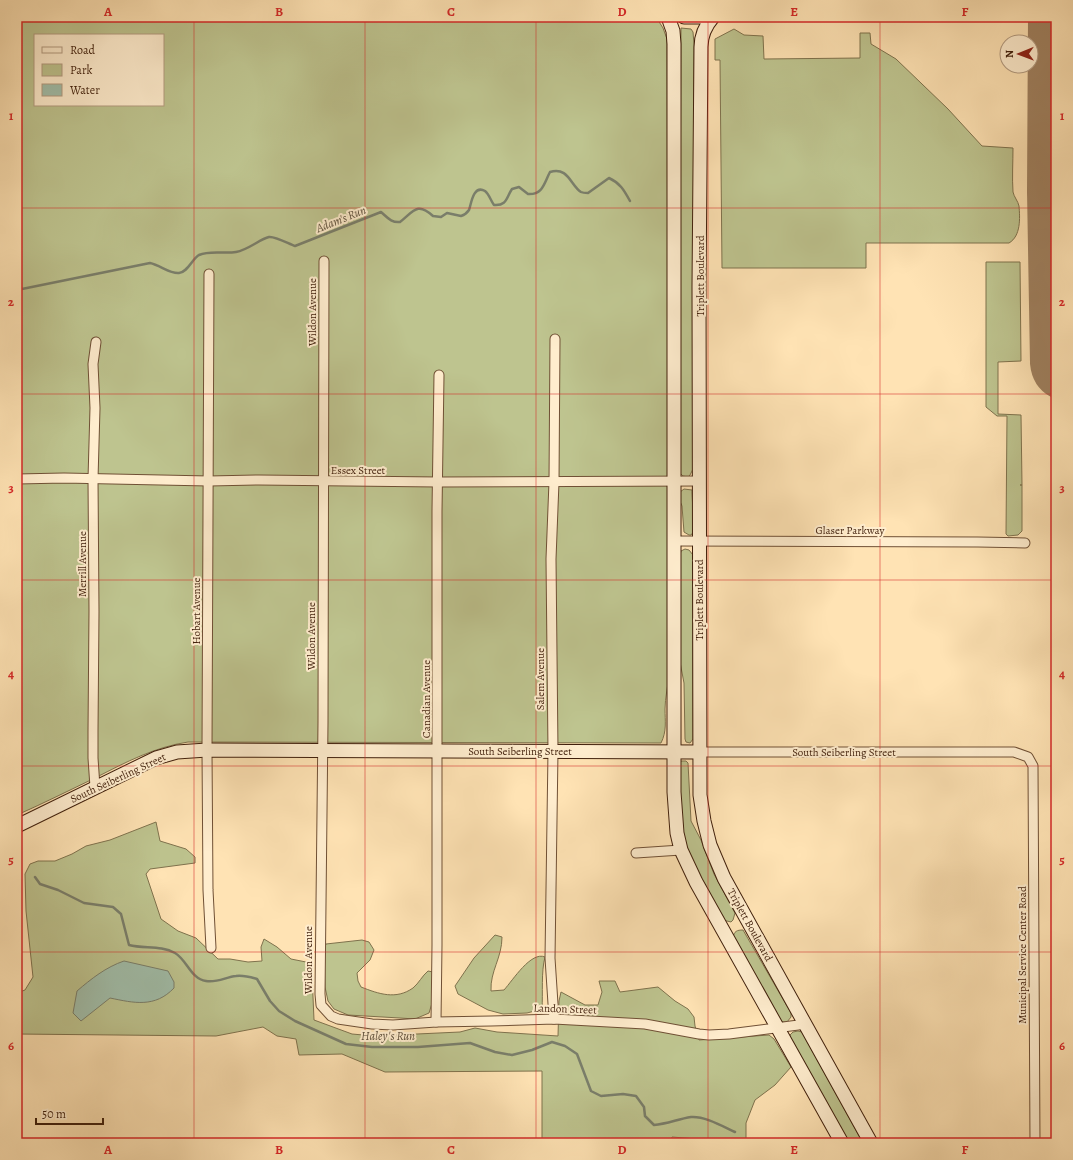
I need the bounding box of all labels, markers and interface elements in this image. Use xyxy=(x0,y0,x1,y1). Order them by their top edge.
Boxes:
text: A xyxy=(103,3,113,20)
text: B xyxy=(275,3,283,20)
text: C xyxy=(447,3,455,20)
text: D xyxy=(617,3,627,20)
text: E xyxy=(790,3,798,20)
text: F xyxy=(962,3,969,20)
legend xyxy=(34,34,164,106)
north arrow xyxy=(999,34,1039,74)
text: Road xyxy=(70,42,96,58)
text: N xyxy=(1002,50,1017,58)
text: Park xyxy=(70,62,93,78)
text: Water xyxy=(69,82,100,98)
text: 1 xyxy=(9,107,14,124)
text: 1 xyxy=(1060,107,1065,124)
water label: Adam's Run xyxy=(313,202,368,237)
street label: Triplett Boulevard xyxy=(693,235,708,317)
street label: Wildon Avenue xyxy=(305,278,320,347)
text: 2 xyxy=(8,293,15,310)
text: 2 xyxy=(1059,293,1066,310)
street label: Essex Street xyxy=(331,463,386,478)
text: 3 xyxy=(8,479,14,496)
text: 3 xyxy=(1059,479,1065,496)
street label: Glaser Parkway xyxy=(816,523,885,538)
street label: Merrill Avenue xyxy=(75,531,90,597)
street label: Triplett Boulevard xyxy=(692,559,707,641)
street label: Hobart Avenue xyxy=(189,577,204,645)
street label: Wildon Avenue xyxy=(304,602,319,671)
street label: Salem Avenue xyxy=(533,648,548,710)
street label: Canadian Avenue xyxy=(419,660,434,738)
text: 4 xyxy=(8,665,14,682)
text: 4 xyxy=(1059,665,1065,682)
street label: South Seiberling Street xyxy=(468,744,572,759)
street label: South Seiberling Street xyxy=(792,745,896,760)
street label: South Seiberling Street xyxy=(68,749,168,807)
text: 5 xyxy=(8,851,14,868)
text: 5 xyxy=(1059,851,1065,868)
street label: Triplett Boulevard xyxy=(724,886,776,964)
street label: Municipal Service Center Road xyxy=(1015,886,1030,1024)
street label: Wildon Avenue xyxy=(301,926,316,995)
street label: Landon Street xyxy=(533,1000,597,1018)
water label: Haley's Run xyxy=(361,1028,415,1044)
text: 6 xyxy=(8,1037,14,1054)
text: 6 xyxy=(1059,1037,1065,1054)
scale bar xyxy=(36,1100,103,1126)
text: 50 m xyxy=(42,1106,66,1122)
text: A xyxy=(103,1141,113,1158)
text: B xyxy=(275,1141,283,1158)
text: C xyxy=(447,1141,455,1158)
text: D xyxy=(617,1141,627,1158)
text: E xyxy=(790,1141,798,1158)
text: F xyxy=(962,1141,969,1158)

